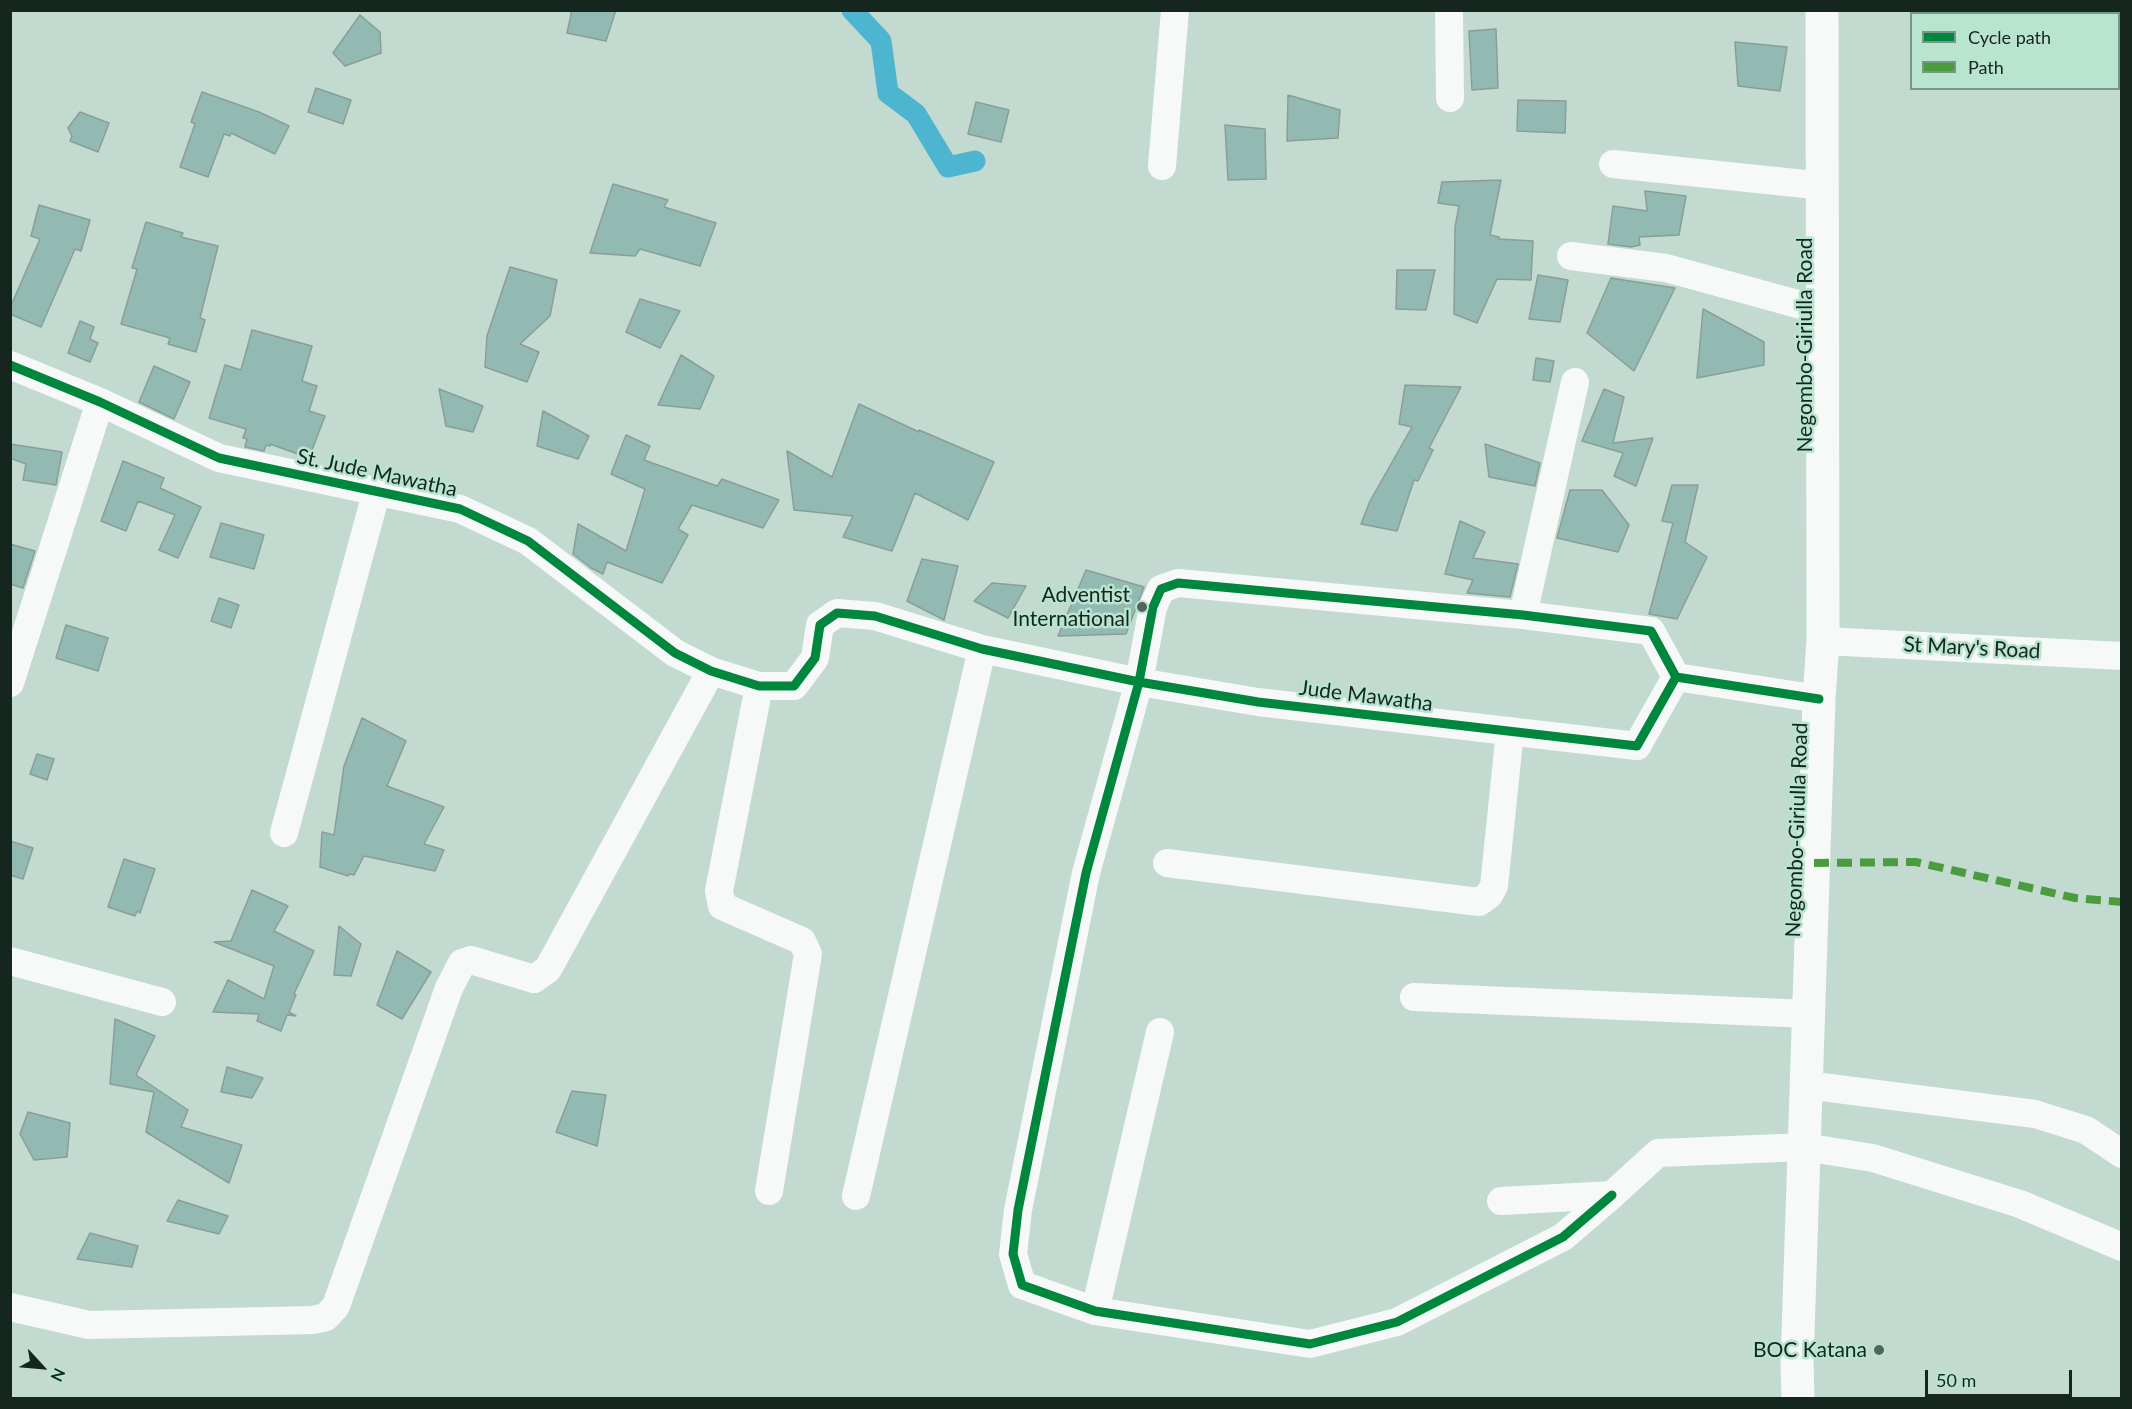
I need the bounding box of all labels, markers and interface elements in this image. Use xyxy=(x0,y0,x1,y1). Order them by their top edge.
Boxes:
legend xyxy=(1910,12,2120,90)
text: Cycle path xyxy=(1968,26,2051,48)
text: Path xyxy=(1968,56,2004,78)
street label: Negombo-Giriulla Road xyxy=(1792,237,1818,453)
street label: St. Jude Mawatha xyxy=(295,444,459,502)
place label: Adventist International xyxy=(1013,582,1130,632)
marker: Adventist International xyxy=(1135,600,1149,614)
street label: St Mary's Road xyxy=(1903,632,2041,664)
street label: Jude Mawatha xyxy=(1298,675,1434,717)
street label: Negombo-Giriulla Road xyxy=(1781,722,1813,938)
north arrow xyxy=(12,1337,72,1397)
place label: BOC Katana xyxy=(1753,1337,1867,1363)
marker: BOC Katana xyxy=(1872,1343,1886,1357)
scale bar xyxy=(1928,1358,2075,1396)
text: N xyxy=(47,1365,70,1385)
text: 50 m xyxy=(1936,1369,1976,1391)

